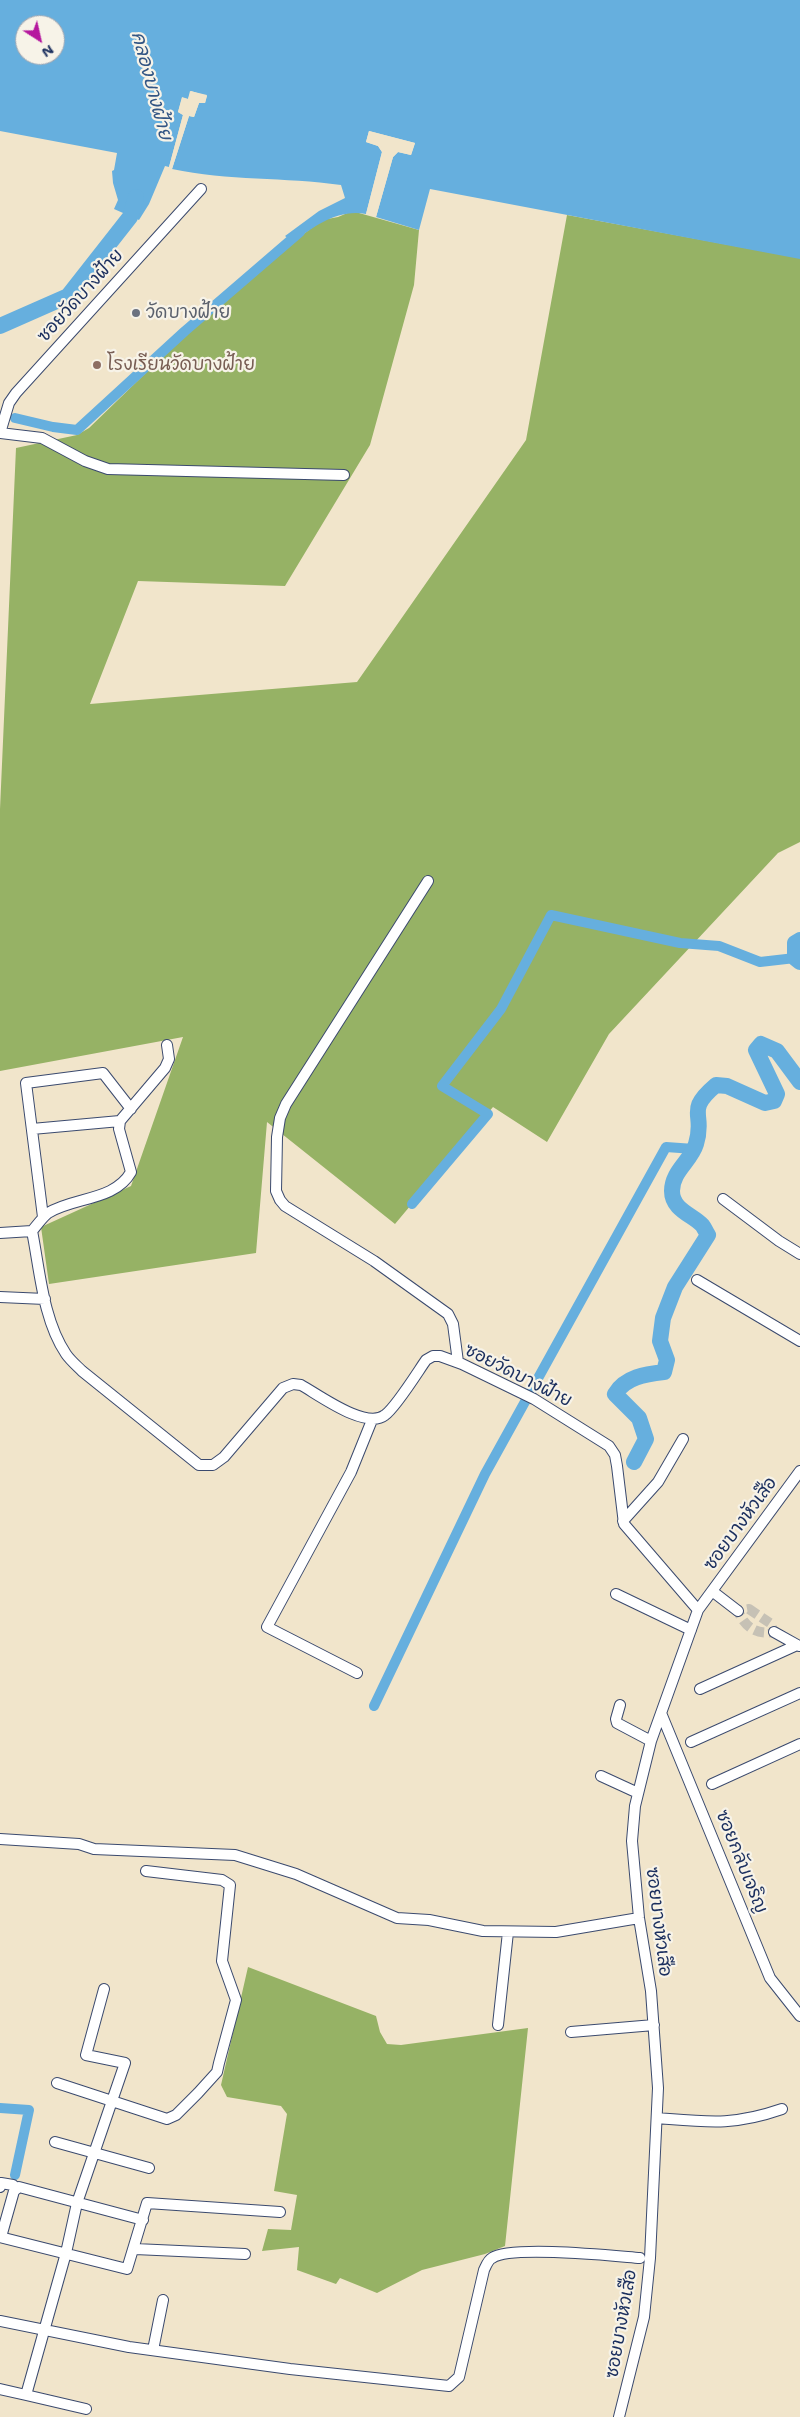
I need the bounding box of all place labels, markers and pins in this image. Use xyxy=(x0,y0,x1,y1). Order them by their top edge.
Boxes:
place label: วัดบางฝ้าย xyxy=(146,302,230,324)
marker: วัดบางฝ้าย xyxy=(130,307,142,319)
place label: โรงเรียนวัดบางฝ้าย xyxy=(107,354,255,376)
marker: โรงเรียนวัดบางฝ้าย xyxy=(91,359,103,371)

